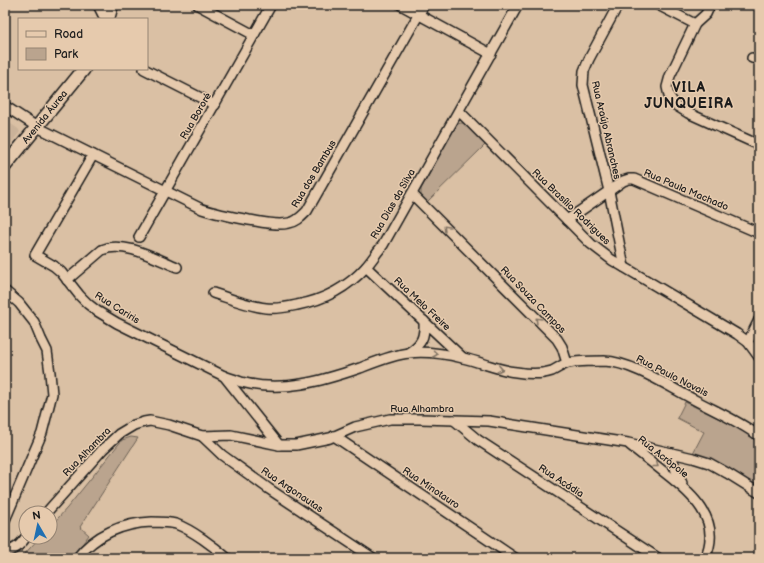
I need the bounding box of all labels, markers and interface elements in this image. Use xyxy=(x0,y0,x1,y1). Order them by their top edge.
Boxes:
legend xyxy=(18,18,148,70)
text: Road xyxy=(54,27,83,42)
text: Park xyxy=(54,47,78,62)
district label: VILA JUNQUEIRA xyxy=(644,79,734,112)
street label: Rua Araújo Abranches xyxy=(589,80,623,180)
street label: Avenida Áurea xyxy=(20,88,70,146)
street label: Rua Bororé xyxy=(178,90,214,142)
street label: Rua dos Bambus xyxy=(289,138,339,210)
street label: Rua Dias da Silva xyxy=(368,167,418,241)
street label: Rua Brasílio Rodrigues xyxy=(529,167,613,247)
street label: Rua Paula Machado xyxy=(642,167,730,213)
one-way arrow xyxy=(443,225,451,233)
street label: Rua Souza Campos xyxy=(498,264,568,336)
street label: Rua Melo Freire xyxy=(391,275,453,333)
street label: Rua Cariris xyxy=(92,289,142,327)
one-way arrow xyxy=(535,317,543,325)
one-way arrow xyxy=(432,349,439,358)
street label: Rua Paulo Novais xyxy=(634,353,710,399)
one-way arrow xyxy=(496,364,503,373)
street label: Rua Alhambra xyxy=(390,403,454,415)
street label: Rua Alhambra xyxy=(61,425,114,479)
street label: Rua Acrópole xyxy=(635,434,691,481)
one-way arrow xyxy=(652,461,659,468)
street label: Rua Acádia xyxy=(536,462,586,500)
street label: Rua Minotauro xyxy=(400,464,462,512)
street label: Rua Argonautas xyxy=(259,465,325,515)
north arrow xyxy=(18,505,58,545)
text: N xyxy=(31,509,42,523)

